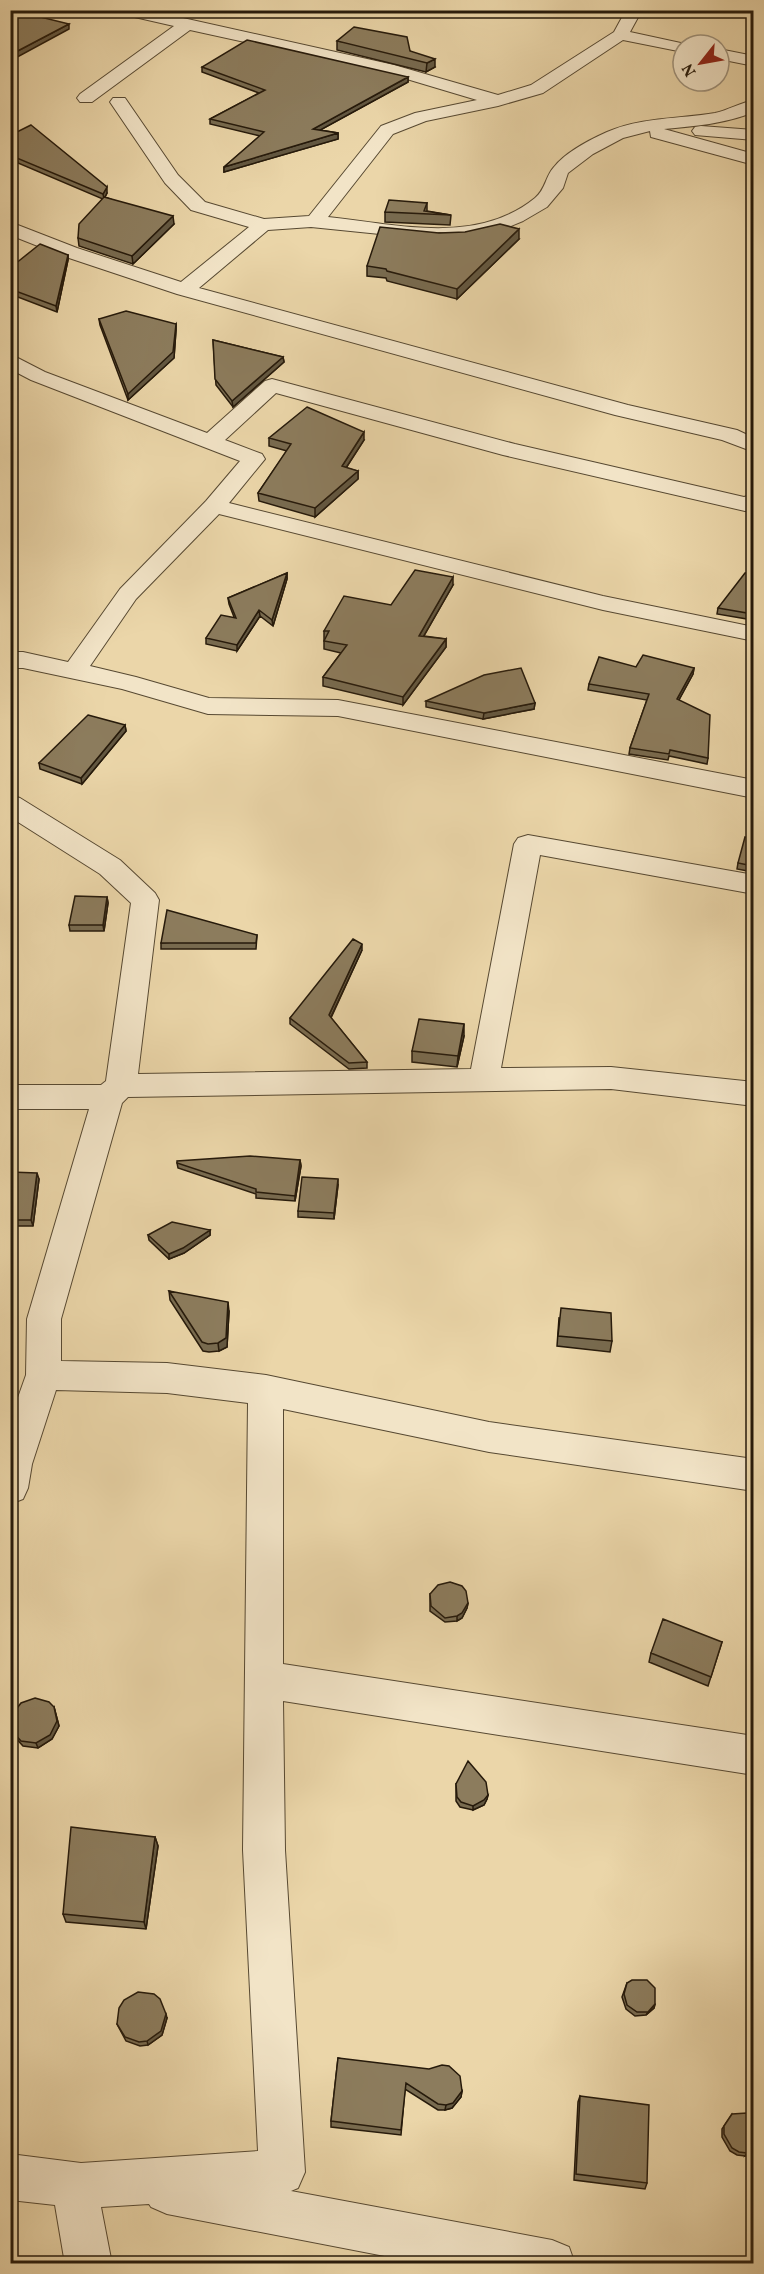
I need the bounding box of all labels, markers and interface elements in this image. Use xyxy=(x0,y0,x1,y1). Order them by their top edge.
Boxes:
north arrow xyxy=(671,33,731,93)
text: N xyxy=(677,59,702,80)

